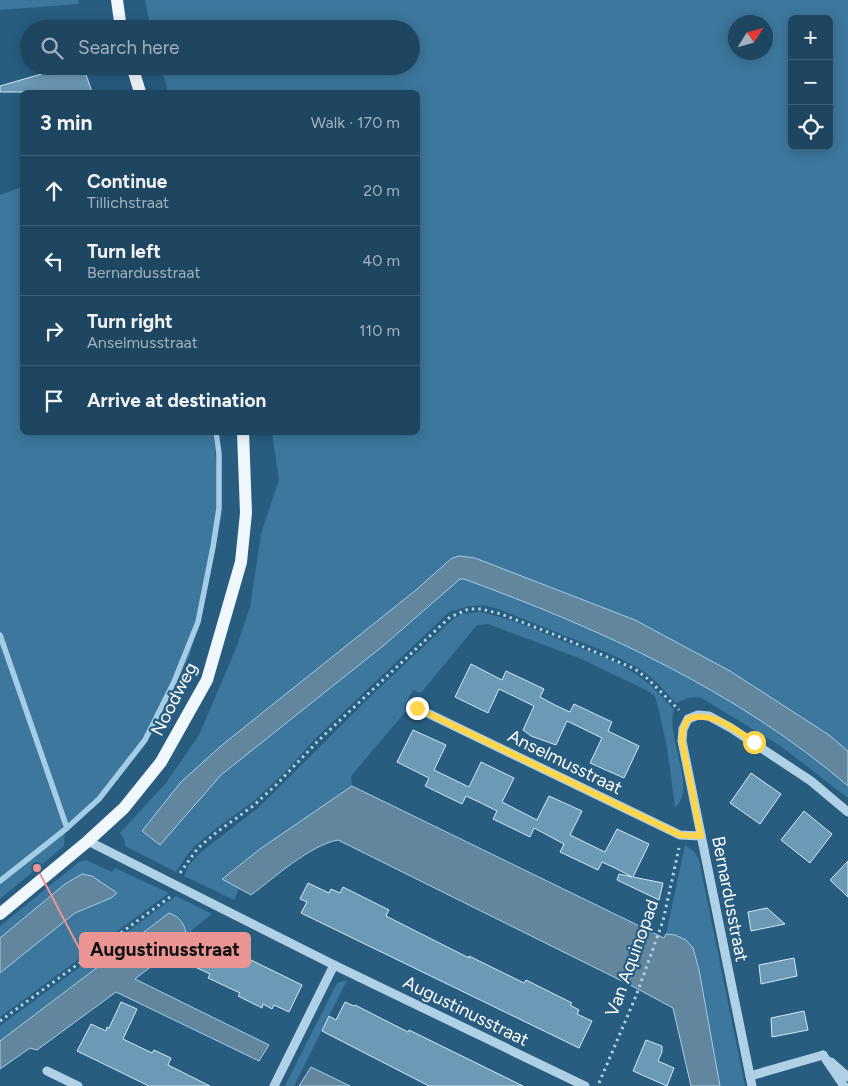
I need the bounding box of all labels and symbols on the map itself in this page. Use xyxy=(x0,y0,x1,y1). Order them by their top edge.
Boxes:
north arrow xyxy=(728,15,773,60)
street label: Noodweg xyxy=(146,659,202,739)
route end xyxy=(406,697,429,720)
street label: Anselmusstraat xyxy=(504,725,626,799)
route start xyxy=(743,731,766,754)
street label: Bernardusstraat xyxy=(707,834,753,964)
street label: Van Aquinopad xyxy=(601,896,663,1020)
callout: Augustinusstraat xyxy=(80,933,250,967)
text: Augustinusstraat xyxy=(90,938,240,961)
street label: Augustinusstraat xyxy=(400,971,533,1051)

